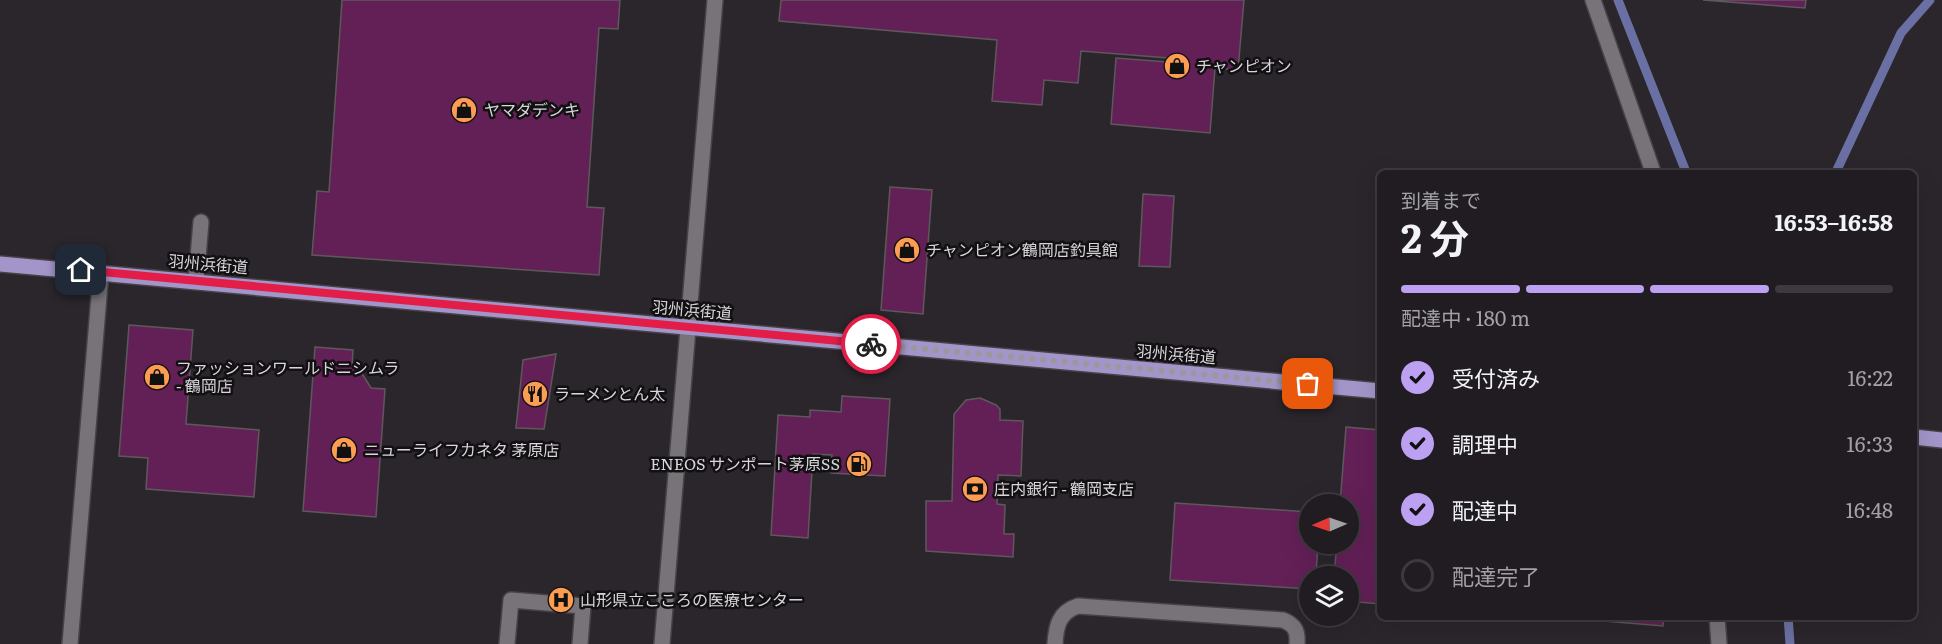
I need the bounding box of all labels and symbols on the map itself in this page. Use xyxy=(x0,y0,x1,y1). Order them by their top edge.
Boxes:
shop icon: チャンピオン xyxy=(1162,51,1192,81)
place label: チャンピオン xyxy=(1196,53,1292,77)
shop icon: ヤマダデンキ xyxy=(449,95,479,125)
place label: ヤマダデンキ xyxy=(484,97,580,121)
shop icon: チャンピオン鶴岡店釣具館 xyxy=(892,235,922,265)
place label: チャンピオン鶴岡店釣具館 xyxy=(926,237,1118,261)
pin xyxy=(55,244,106,295)
street label: 羽州浜街道 xyxy=(167,248,249,278)
street label: 羽州浜街道 xyxy=(651,294,733,324)
courier xyxy=(841,314,901,374)
street label: 羽州浜街道 xyxy=(1135,338,1217,368)
place label: ファッションワールドニシムラ - 鶴岡店 xyxy=(176,355,399,397)
pin xyxy=(1282,358,1333,409)
shop icon: ファッションワールドニシムラ - 鶴岡店 xyxy=(142,362,172,392)
restaurant icon: ラーメンとん太 xyxy=(520,379,550,409)
place label: ラーメンとん太 xyxy=(554,381,665,405)
shop icon: ニューライフカネタ 茅原店 xyxy=(329,435,359,465)
place label: ニューライフカネタ 茅原店 xyxy=(364,437,559,461)
fuel station icon: ENEOS サンポート茅原SS xyxy=(844,449,874,479)
place label: ENEOS サンポート茅原SS xyxy=(650,451,840,475)
bank icon: 庄内銀行 - 鶴岡支店 xyxy=(960,474,990,504)
place label: 庄内銀行 - 鶴岡支店 xyxy=(994,476,1134,500)
north arrow xyxy=(1299,494,1359,554)
hospital icon: 山形県立こころの医療センター xyxy=(546,585,576,615)
place label: 山形県立こころの医療センター xyxy=(580,587,804,611)

